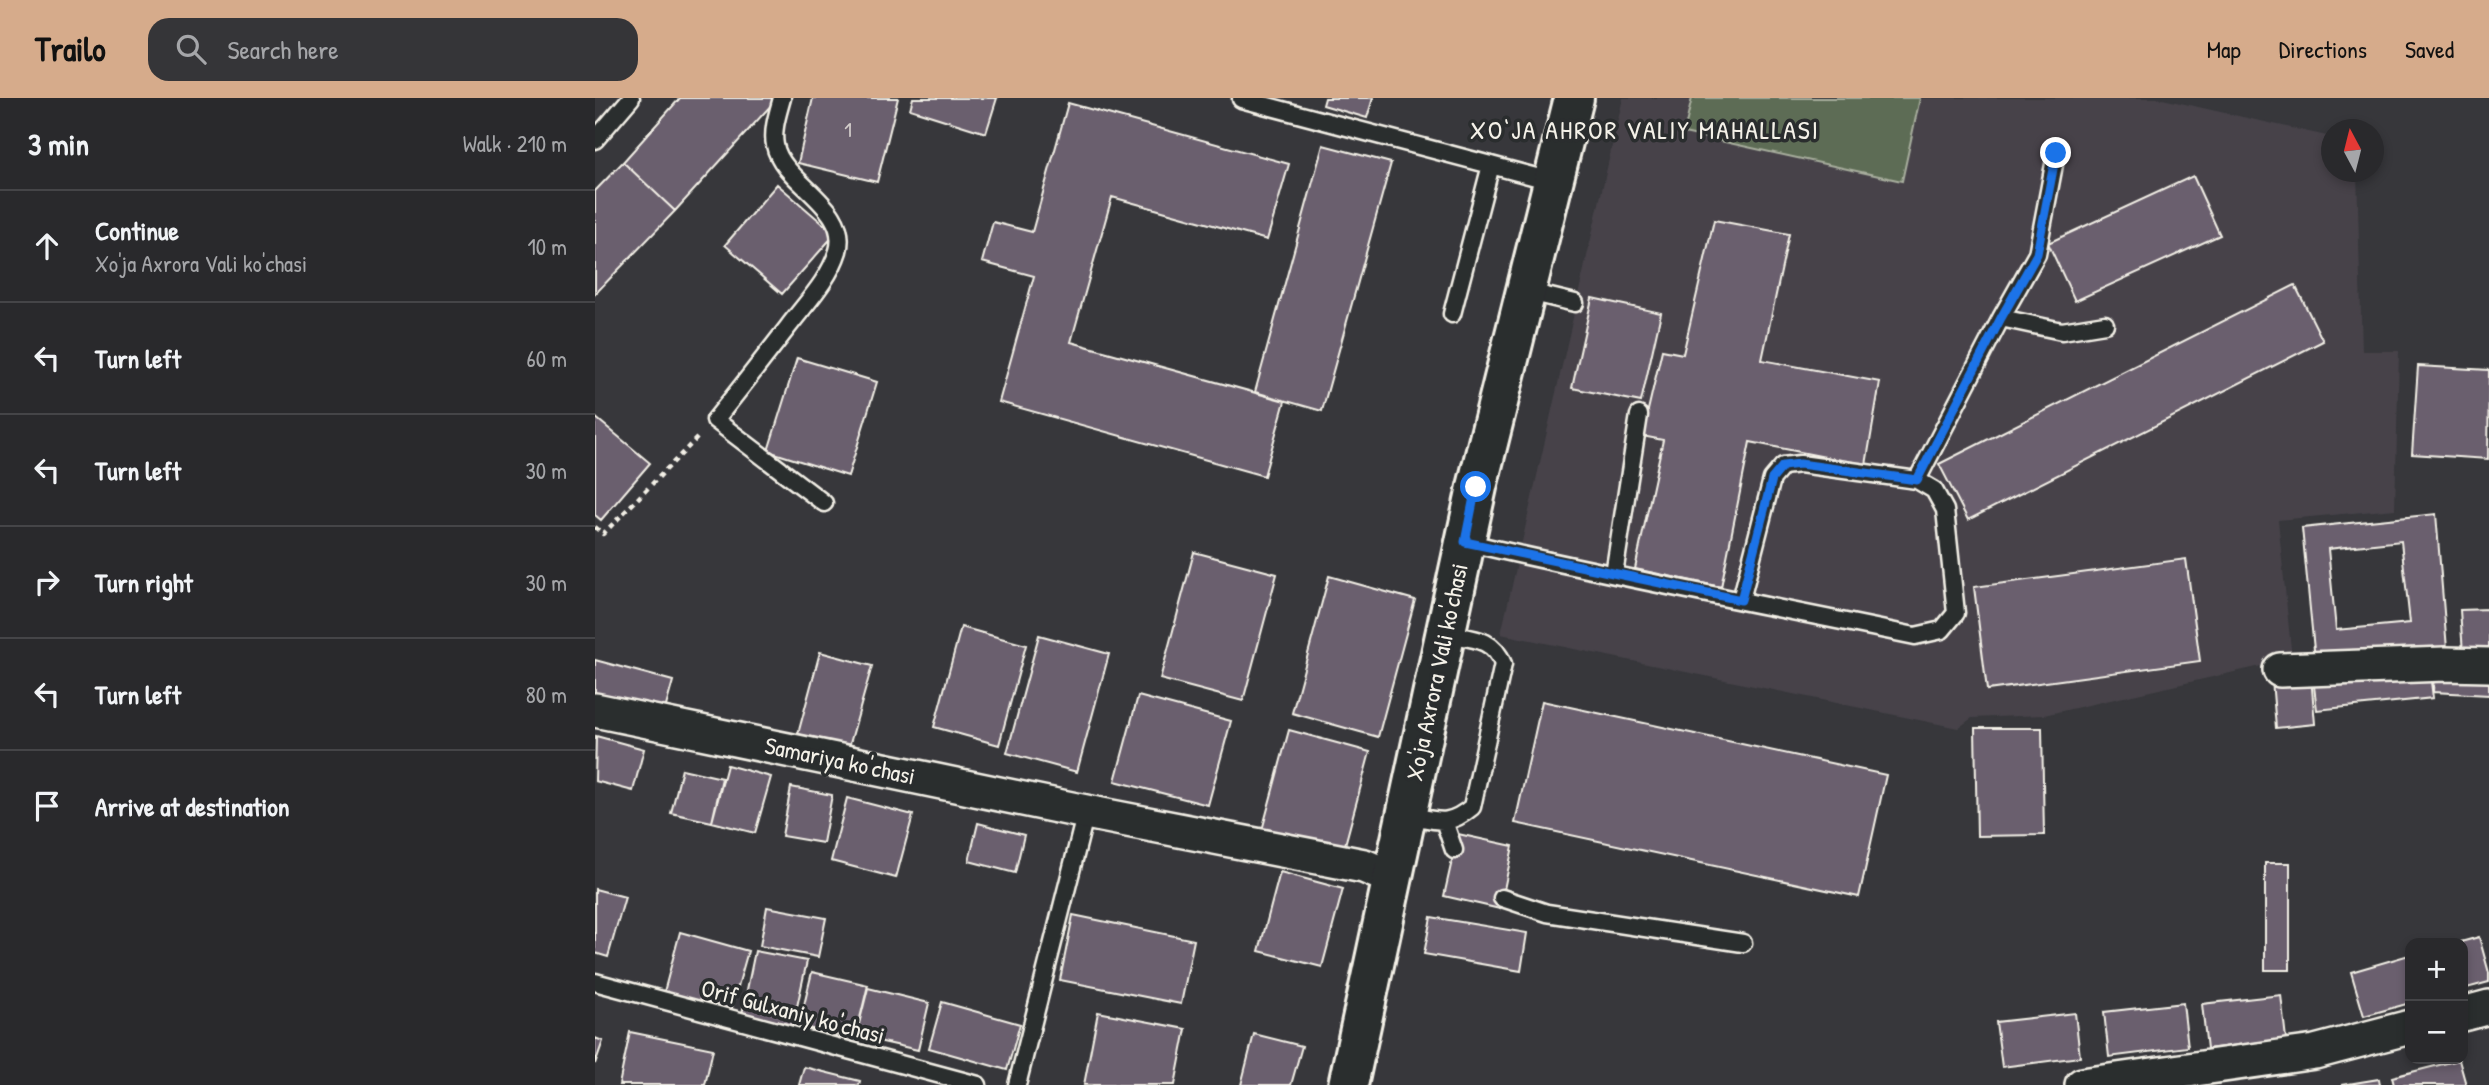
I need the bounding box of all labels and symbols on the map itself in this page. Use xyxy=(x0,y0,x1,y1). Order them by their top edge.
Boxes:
district label: XO‘JA AHROR VALIY MAHALLASI xyxy=(1470,112,1820,147)
house number: 1 xyxy=(844,115,852,144)
north arrow xyxy=(2321,119,2384,182)
route end xyxy=(2040,137,2071,168)
route start xyxy=(1460,471,1491,502)
street label: Xo'ja Axrora Vali ko'chasi xyxy=(1397,560,1475,783)
street label: Samariya ko'chasi xyxy=(762,728,918,792)
street label: Orif Gulxaniy ko'chasi xyxy=(698,971,889,1051)

